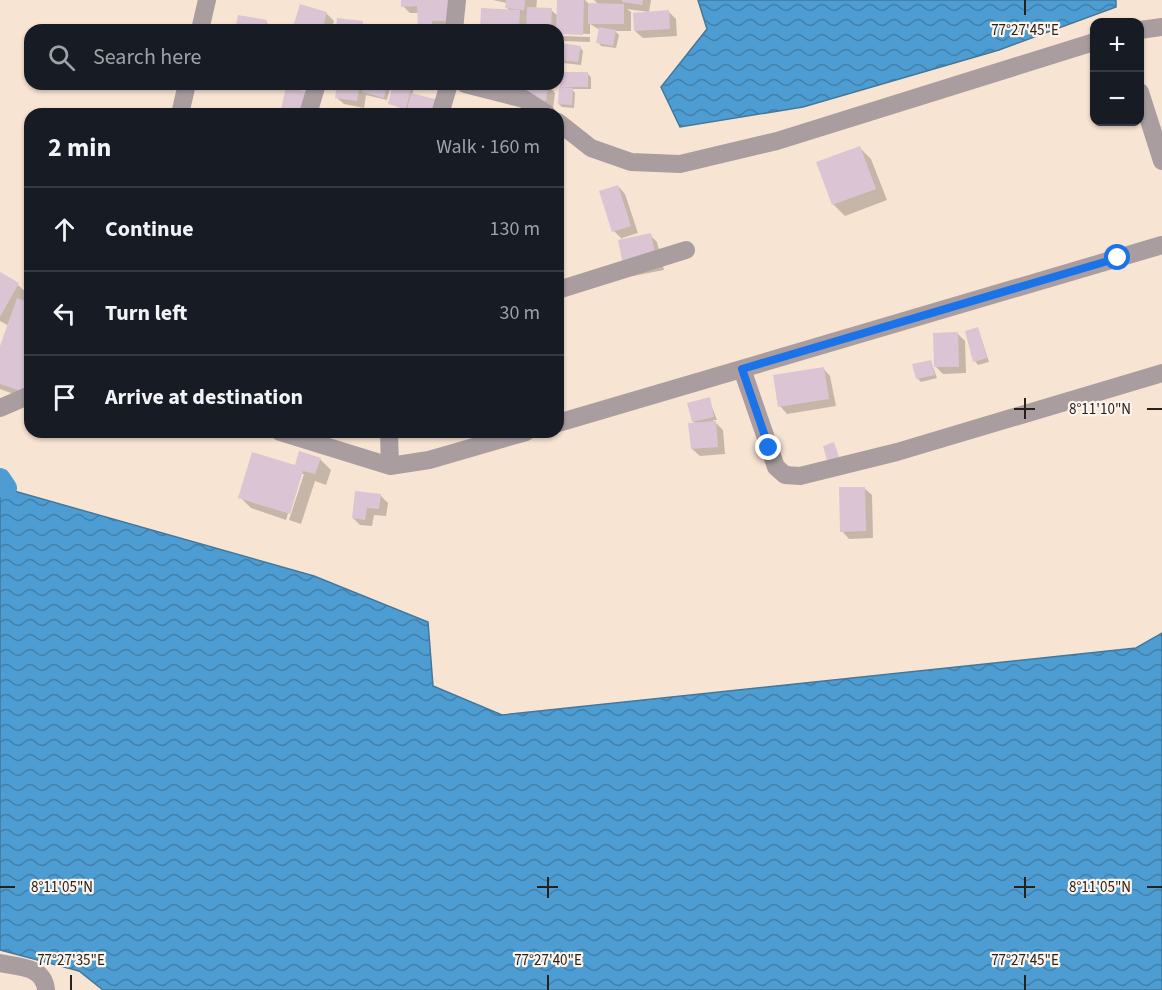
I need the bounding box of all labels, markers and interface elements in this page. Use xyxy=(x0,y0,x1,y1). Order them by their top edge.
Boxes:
map controls xyxy=(1090,18,1144,126)
button: + xyxy=(1090,18,1144,72)
text: 77°27'45"E xyxy=(991,20,1059,41)
search box xyxy=(24,24,564,90)
icon: search xyxy=(45,41,78,74)
text: Search here xyxy=(93,41,201,73)
button: − xyxy=(1090,72,1144,126)
text: 2 min xyxy=(48,129,111,166)
text: Walk · 160 m xyxy=(436,133,540,161)
icon: ahead xyxy=(48,213,81,246)
text: Continue xyxy=(105,213,194,245)
text: 130 m xyxy=(490,215,540,243)
route start xyxy=(1104,244,1130,270)
icon: left xyxy=(48,297,81,330)
text: Turn left xyxy=(105,297,187,329)
text: 30 m xyxy=(500,299,540,327)
icon: arrive xyxy=(48,381,81,414)
text: Arrive at destination xyxy=(105,381,303,413)
text: 8°11'10"N xyxy=(1069,399,1131,420)
route end xyxy=(755,434,781,460)
text: 8°11'05"N xyxy=(31,877,93,898)
text: 8°11'05"N xyxy=(1069,877,1131,898)
text: 77°27'35"E xyxy=(37,950,105,971)
text: 77°27'40"E xyxy=(514,950,582,971)
text: 77°27'45"E xyxy=(991,950,1059,971)

